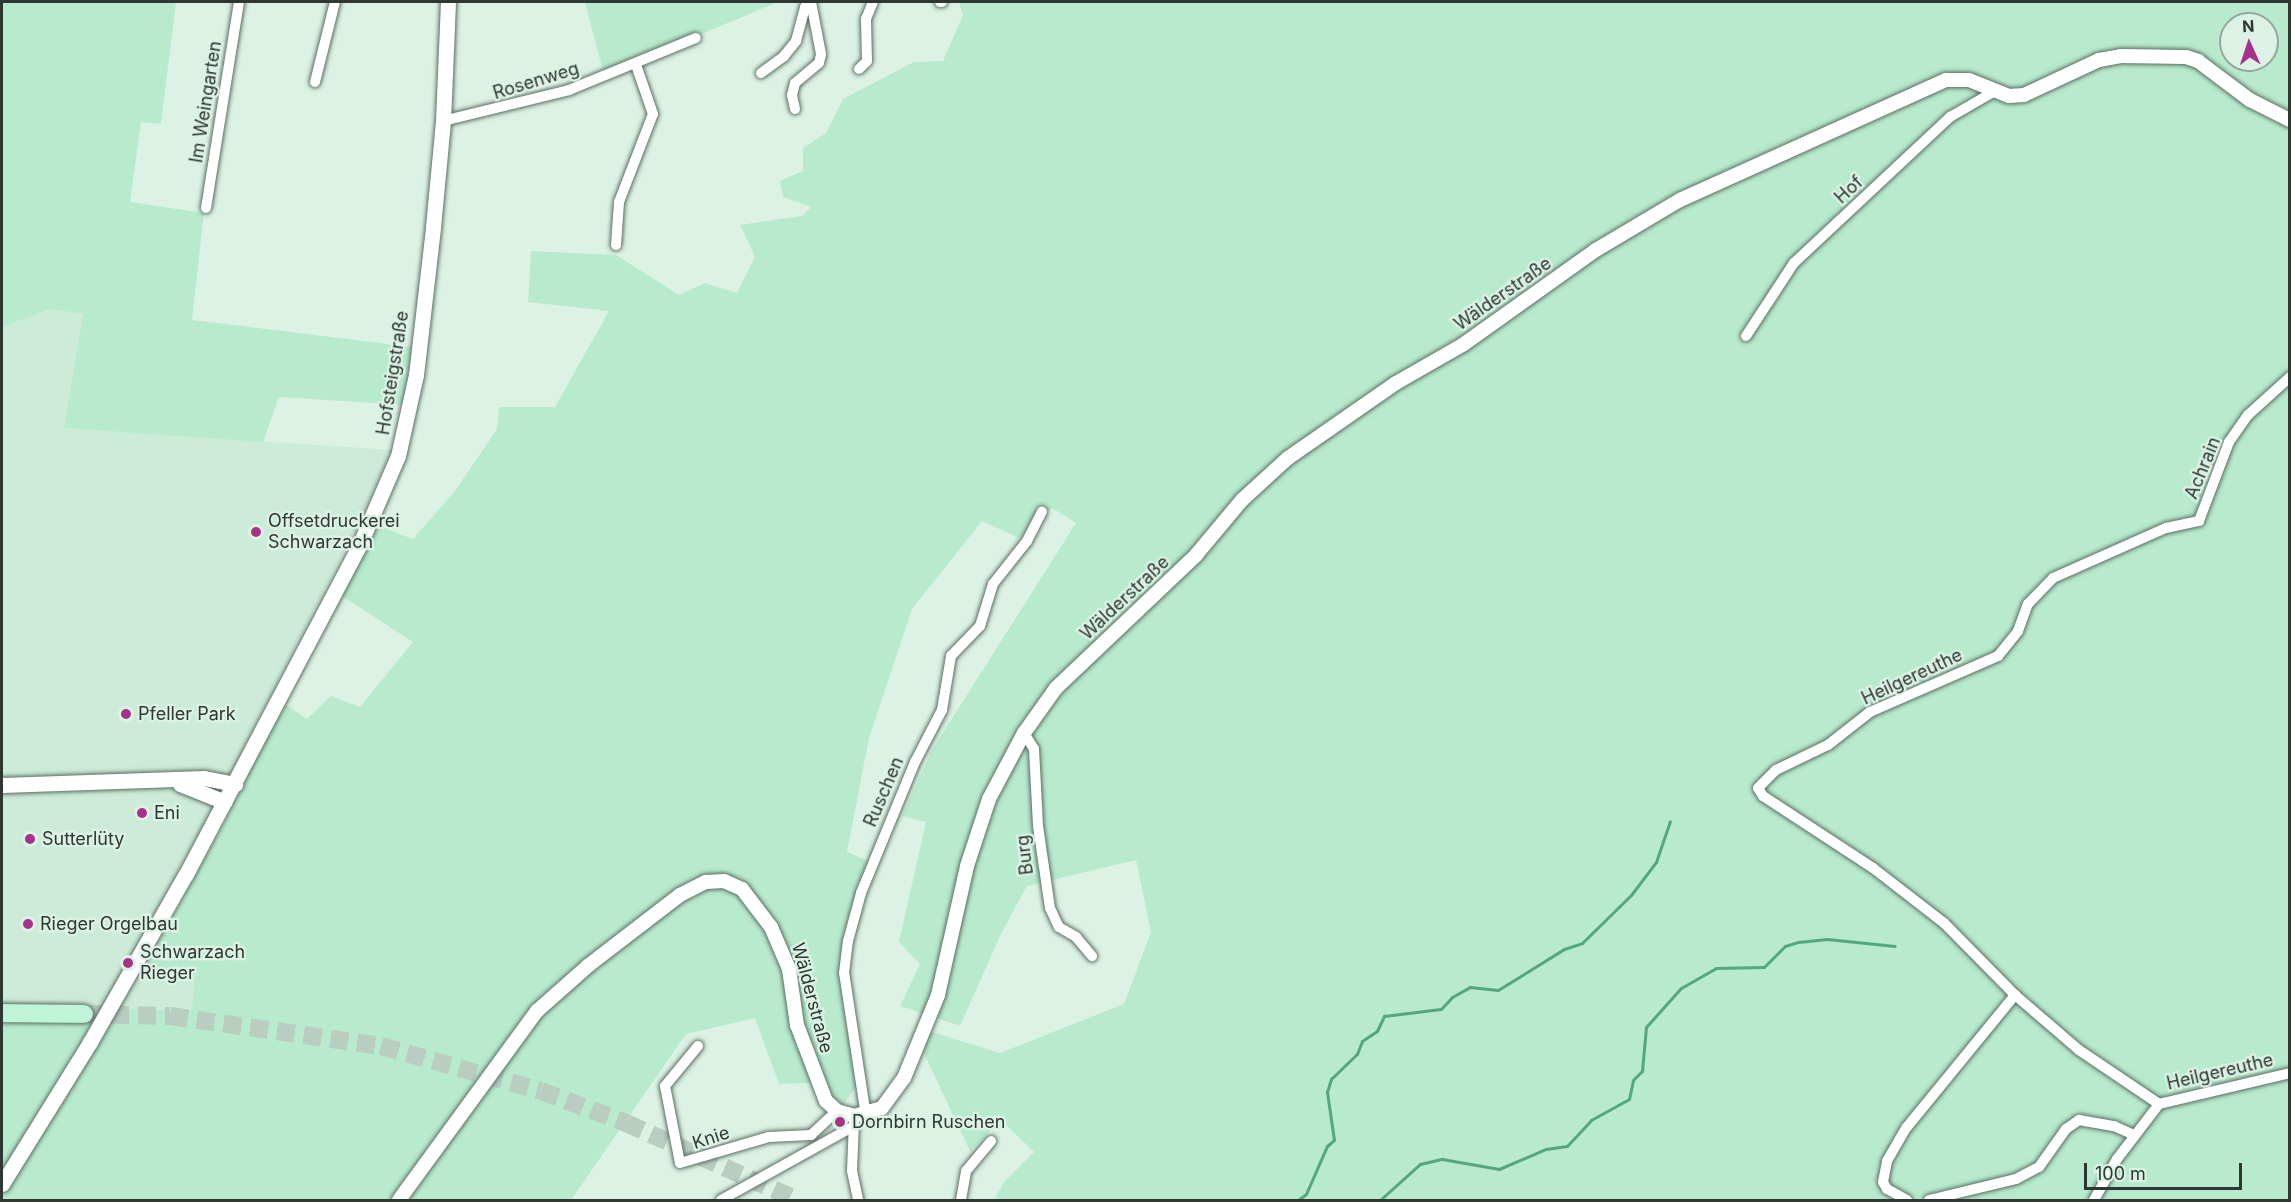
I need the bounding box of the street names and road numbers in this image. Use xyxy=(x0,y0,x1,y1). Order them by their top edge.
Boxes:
street label: Im Weingarten xyxy=(186,40,226,164)
street label: Rosenweg xyxy=(490,58,582,104)
street label: Hof xyxy=(1830,172,1868,208)
street label: Wälderstraße xyxy=(1450,253,1556,335)
street label: Hofsteigstraße xyxy=(373,309,413,437)
street label: Achrain xyxy=(2181,434,2225,502)
street label: Wälderstraße xyxy=(1076,551,1174,645)
street label: Heilgereuthe xyxy=(1858,644,1966,710)
street label: Ruschen xyxy=(860,754,908,830)
street label: Burg xyxy=(1012,834,1038,876)
street label: Wälderstraße xyxy=(787,940,837,1056)
street label: Heilgereuthe xyxy=(2165,1049,2275,1095)
street label: Knie xyxy=(690,1122,732,1154)

